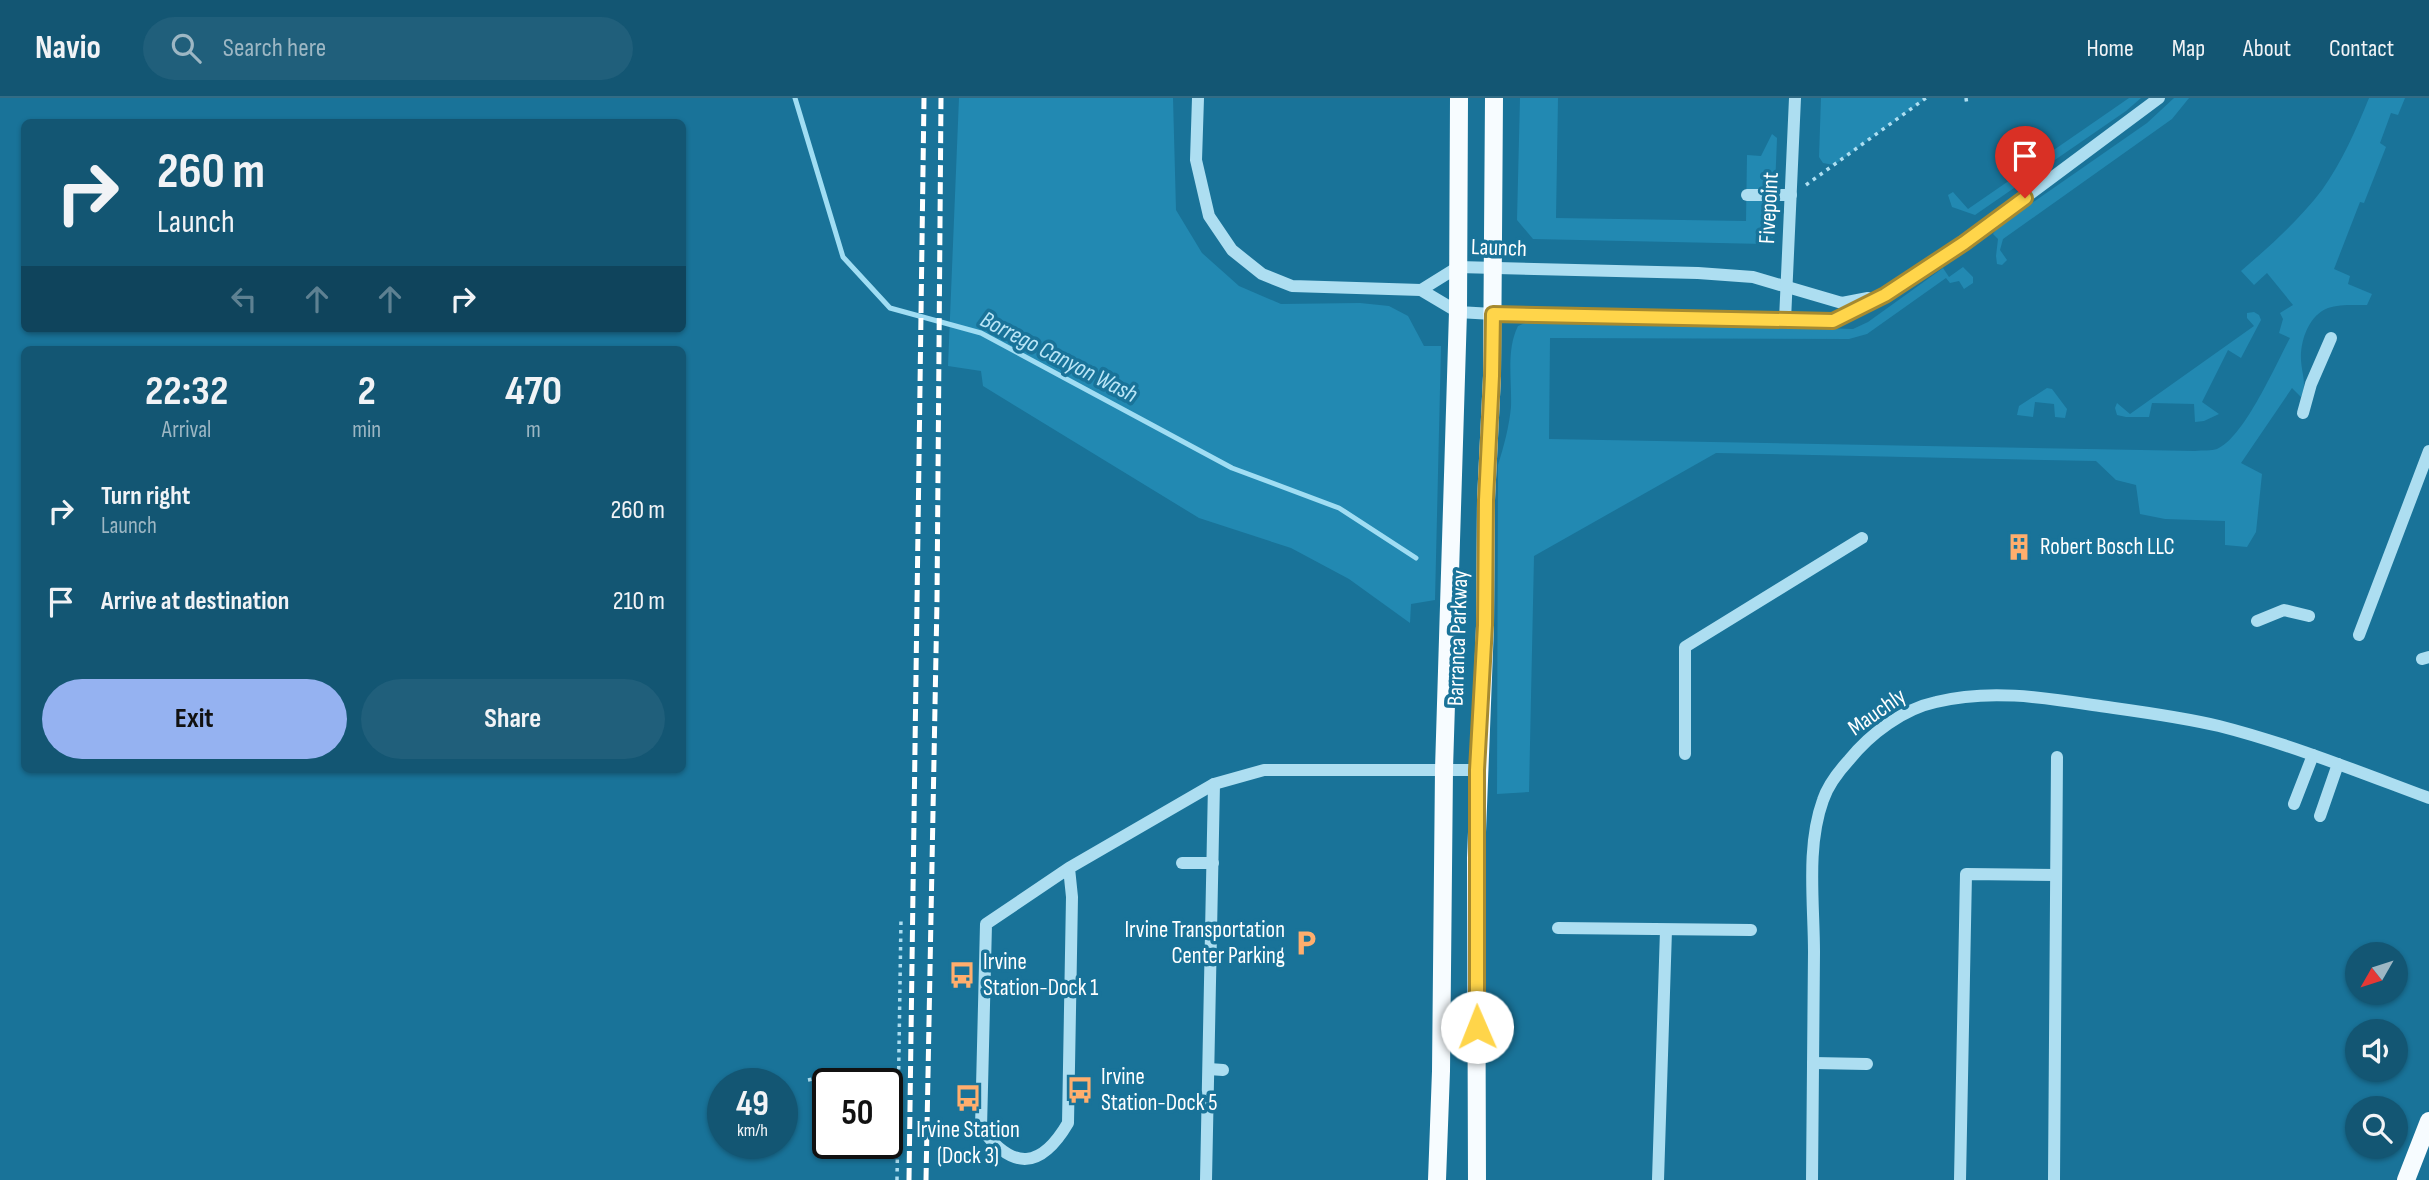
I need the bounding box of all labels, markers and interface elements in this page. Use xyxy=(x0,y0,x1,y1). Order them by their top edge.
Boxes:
search box xyxy=(143,17,633,80)
text: Navio xyxy=(35,28,101,68)
icon: search xyxy=(167,29,205,67)
text: Search here xyxy=(223,33,326,64)
text: Home xyxy=(2086,34,2134,63)
text: Map xyxy=(2172,34,2205,63)
text: About xyxy=(2243,34,2291,63)
text: Contact xyxy=(2329,34,2394,63)
pin xyxy=(1995,126,2055,198)
icon: arrive xyxy=(2006,137,2044,175)
text: 260 m xyxy=(157,143,265,202)
icon: right xyxy=(42,147,133,238)
street label: Fivepoint xyxy=(1753,171,1785,245)
text: Launch xyxy=(157,203,235,242)
street label: Launch xyxy=(1471,233,1527,263)
icon: left xyxy=(225,280,263,318)
icon: ahead xyxy=(298,280,336,318)
icon: ahead xyxy=(371,280,409,318)
icon: right xyxy=(444,280,482,318)
water label: Borrego Canyon Wash xyxy=(976,305,1142,409)
text: 22:32 xyxy=(145,366,228,417)
text: 2 xyxy=(357,366,376,417)
text: 470 xyxy=(505,366,562,417)
text: Arrival xyxy=(162,416,211,444)
text: min xyxy=(352,416,381,444)
text: m xyxy=(526,416,541,444)
text: Turn right xyxy=(101,481,190,512)
icon: right xyxy=(42,492,80,530)
text: 260 m xyxy=(610,495,665,526)
text: Launch xyxy=(101,512,157,540)
building icon: Robert Bosch LLC xyxy=(2004,532,2034,562)
place label: Robert Bosch LLC xyxy=(2040,533,2175,561)
street label: Barranca Parkway xyxy=(1442,569,1474,706)
icon: arrive xyxy=(42,583,80,621)
text: Arrive at destination xyxy=(101,586,289,617)
text: 210 m xyxy=(613,586,665,617)
button: Exit xyxy=(42,679,347,759)
button: Share xyxy=(361,679,665,759)
street label: Mauchly xyxy=(1843,682,1911,742)
place label: Irvine Transportation Center Parking xyxy=(1124,916,1285,970)
parking icon: Irvine Transportation Center Parking xyxy=(1291,928,1321,958)
north arrow xyxy=(2345,942,2408,1004)
map controls xyxy=(2345,942,2408,1159)
place label: Irvine Station-Dock 1 xyxy=(983,948,1098,1002)
bus stop icon: Irvine Station-Dock 1 xyxy=(947,960,977,990)
position arrow xyxy=(1440,990,1514,1064)
button: sound xyxy=(2345,1019,2408,1082)
place label: Irvine Station-Dock 5 xyxy=(1101,1063,1217,1117)
speed limit sign: 50 xyxy=(812,1068,903,1159)
bus stop icon: Irvine Station-Dock 5 xyxy=(1065,1075,1095,1105)
text: 49 xyxy=(736,1083,769,1126)
bus stop icon: Irvine Station (Dock 3) xyxy=(953,1083,983,1113)
button: search xyxy=(2345,1096,2408,1159)
place label: Irvine Station (Dock 3) xyxy=(916,1116,1020,1170)
text: km/h xyxy=(737,1120,768,1141)

